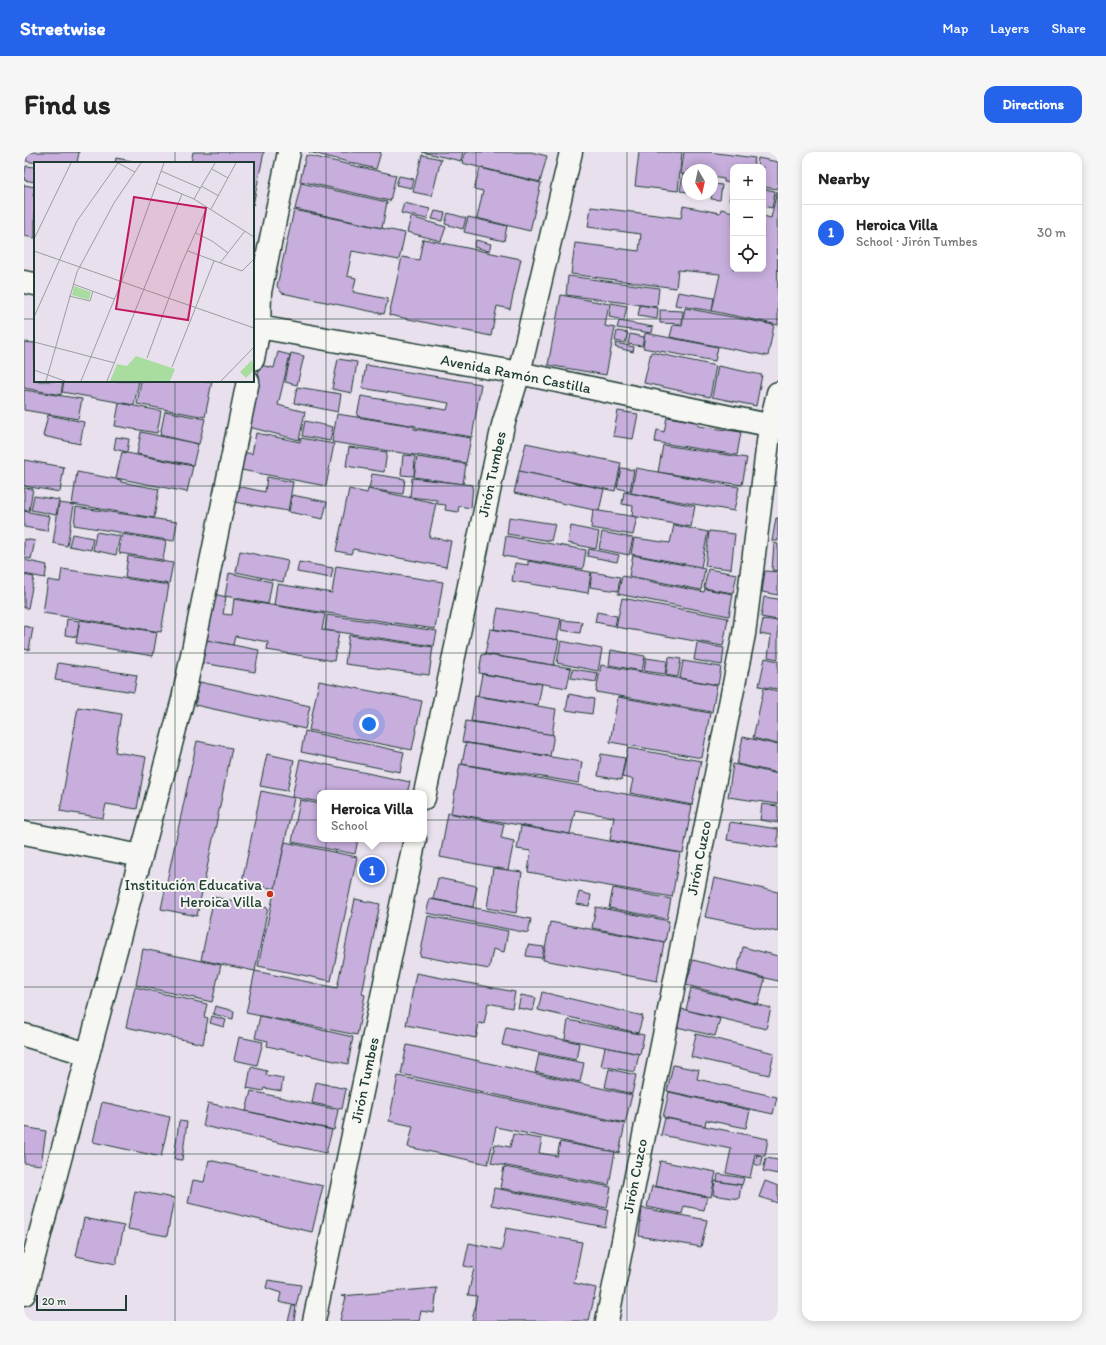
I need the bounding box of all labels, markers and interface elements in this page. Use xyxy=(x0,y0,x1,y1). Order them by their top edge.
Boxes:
text: Streetwise xyxy=(20,17,106,40)
text: Map xyxy=(943,20,968,37)
text: Layers xyxy=(990,20,1029,37)
text: Share xyxy=(1051,20,1086,37)
button: Directions xyxy=(984,86,1082,123)
text: Find us xyxy=(24,87,111,121)
inset map xyxy=(34,162,254,382)
north arrow xyxy=(682,164,718,200)
map controls xyxy=(730,164,766,272)
button: + xyxy=(730,164,766,200)
text: Nearby xyxy=(818,168,870,188)
button: − xyxy=(730,200,766,236)
text: Heroica Villa xyxy=(856,216,938,234)
text: 1 xyxy=(828,225,834,240)
text: 30 m xyxy=(1037,225,1066,240)
text: School · Jirón Tumbes xyxy=(856,234,977,249)
button: locate xyxy=(730,236,766,272)
street label: Avenida Ramón Castilla xyxy=(439,351,593,397)
street label: Jirón Tumbes xyxy=(474,429,510,518)
your location xyxy=(359,714,379,734)
popup xyxy=(317,790,427,842)
text: Heroica Villa xyxy=(331,800,413,818)
text: School xyxy=(331,818,368,833)
street label: Jirón Cuzco xyxy=(683,819,715,897)
pin: 1 xyxy=(359,855,385,885)
place label: Institución Educativa Heroica Villa xyxy=(125,876,262,911)
marker: Institución Educativa Heroica Villa xyxy=(265,889,275,899)
street label: Jirón Tumbes xyxy=(347,1035,383,1124)
street label: Jirón Cuzco xyxy=(619,1137,651,1215)
scale bar xyxy=(36,1293,127,1312)
text: 20 m xyxy=(42,1295,66,1308)

